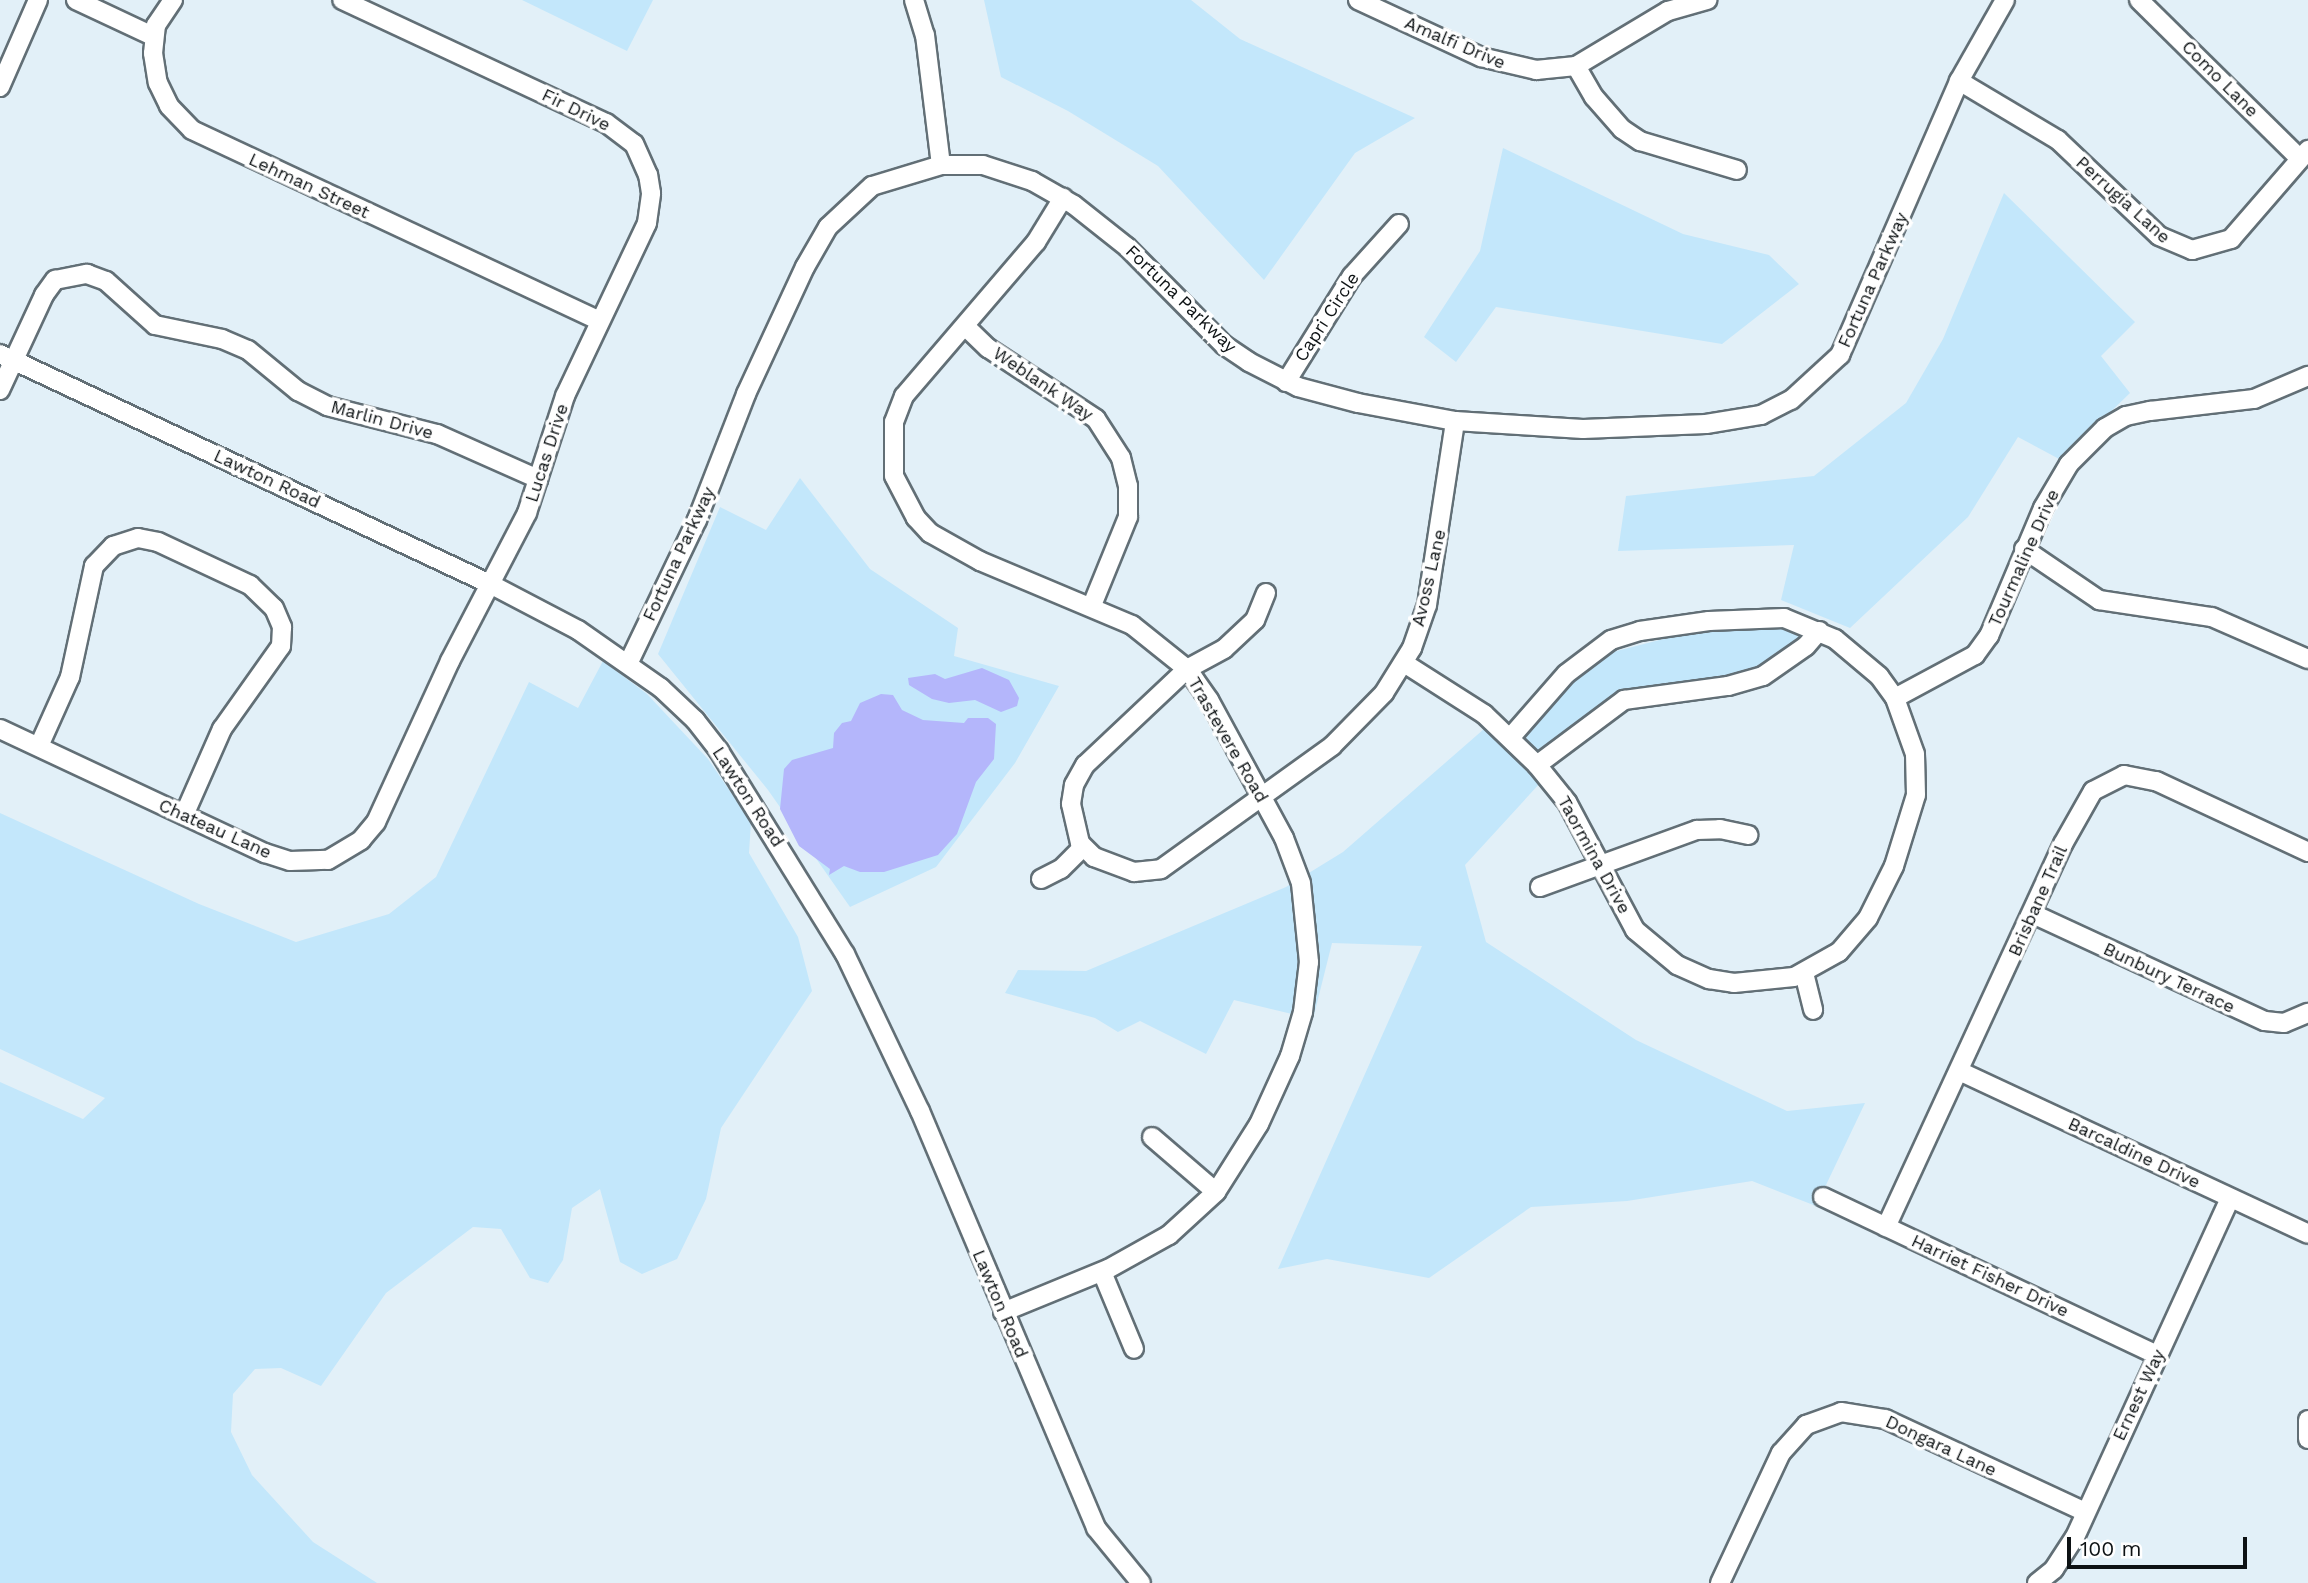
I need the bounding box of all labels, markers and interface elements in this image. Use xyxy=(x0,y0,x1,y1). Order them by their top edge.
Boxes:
street label: Amalfi Drive xyxy=(1401,12,1509,74)
street label: Como Lane xyxy=(2177,36,2263,122)
street label: Fir Drive xyxy=(538,84,614,136)
street label: Lehman Street xyxy=(245,149,373,223)
street label: Perrugia Lane xyxy=(2071,152,2175,248)
street label: Fortuna Parkway xyxy=(1833,209,1913,351)
street label: Fortuna Parkway xyxy=(1121,240,1241,358)
street label: Capri Circle xyxy=(1290,268,1364,366)
street label: Weblank Way xyxy=(988,342,1098,426)
street label: Marlin Drive xyxy=(328,396,436,444)
street label: Lucas Drive xyxy=(521,401,573,505)
street label: Lawton Road xyxy=(210,445,324,513)
street label: Fortuna Parkway xyxy=(638,483,720,625)
street label: Tourmaline Drive xyxy=(1984,486,2064,630)
street label: Avoss Lane xyxy=(1407,527,1451,629)
street label: Trastevere Road xyxy=(1183,673,1273,807)
street label: Lawton Road xyxy=(708,743,788,851)
street label: Taormina Drive xyxy=(1553,792,1635,918)
street label: Chateau Lane xyxy=(155,794,275,864)
street label: Brisbane Trail xyxy=(2004,842,2072,960)
street label: Bunbury Terrace xyxy=(2099,938,2239,1018)
street label: Barcaldine Drive xyxy=(2065,1113,2203,1193)
street label: Harriet Fisher Drive xyxy=(1908,1230,2072,1322)
street label: Lawton Road xyxy=(968,1247,1032,1361)
street label: Ernest Way xyxy=(2108,1346,2170,1444)
street label: Dongara Lane xyxy=(1882,1411,2000,1481)
scale bar xyxy=(2070,1524,2250,1568)
text: 100 m xyxy=(2080,1536,2142,1561)

